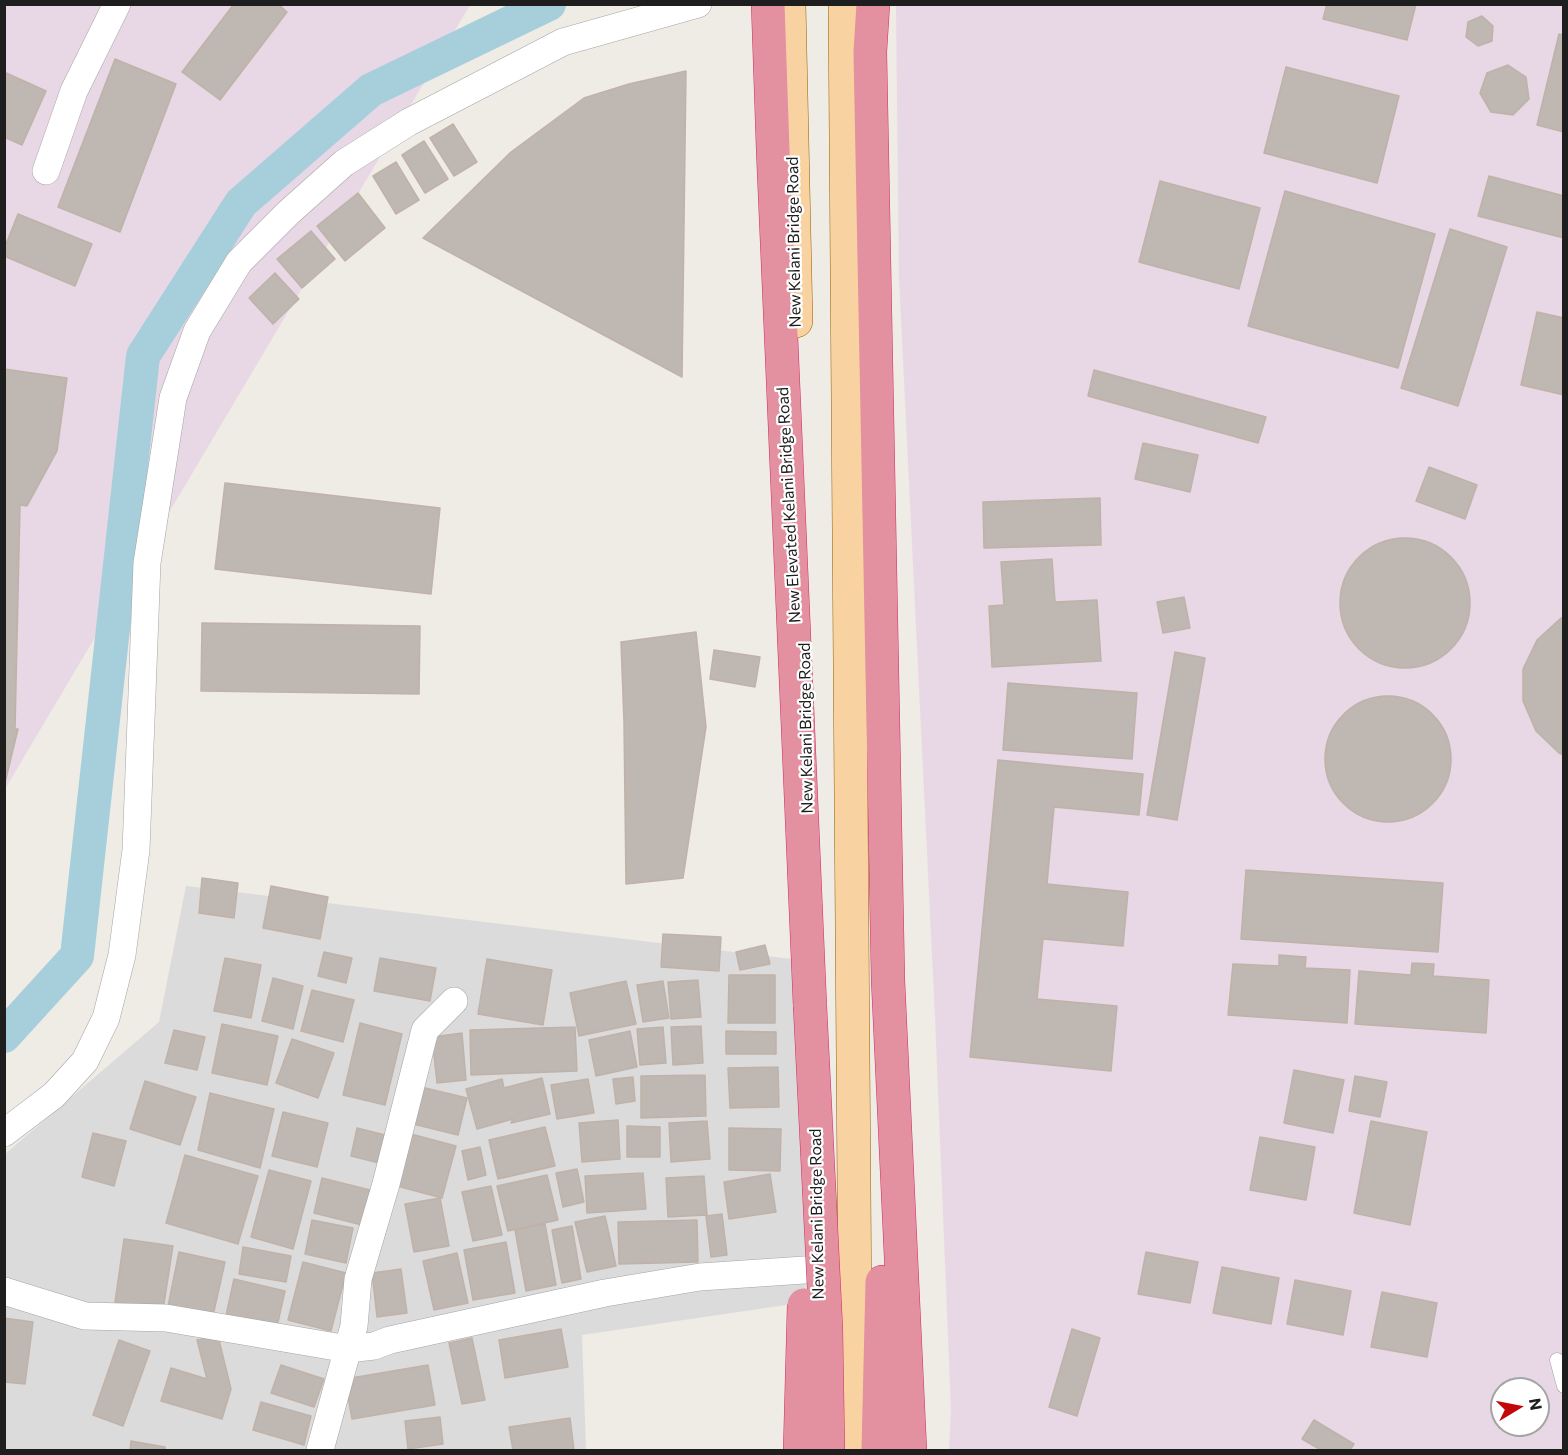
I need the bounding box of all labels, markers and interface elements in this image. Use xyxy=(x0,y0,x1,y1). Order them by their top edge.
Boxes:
street label: New Kelani Bridge Road xyxy=(783,156,805,328)
street label: New Elevated Kelani Bridge Road xyxy=(773,386,805,624)
street label: New Kelani Bridge Road xyxy=(795,642,817,814)
street label: New Kelani Bridge Road xyxy=(806,1128,828,1300)
north arrow xyxy=(1490,1377,1550,1437)
text: N xyxy=(1526,1397,1547,1412)

